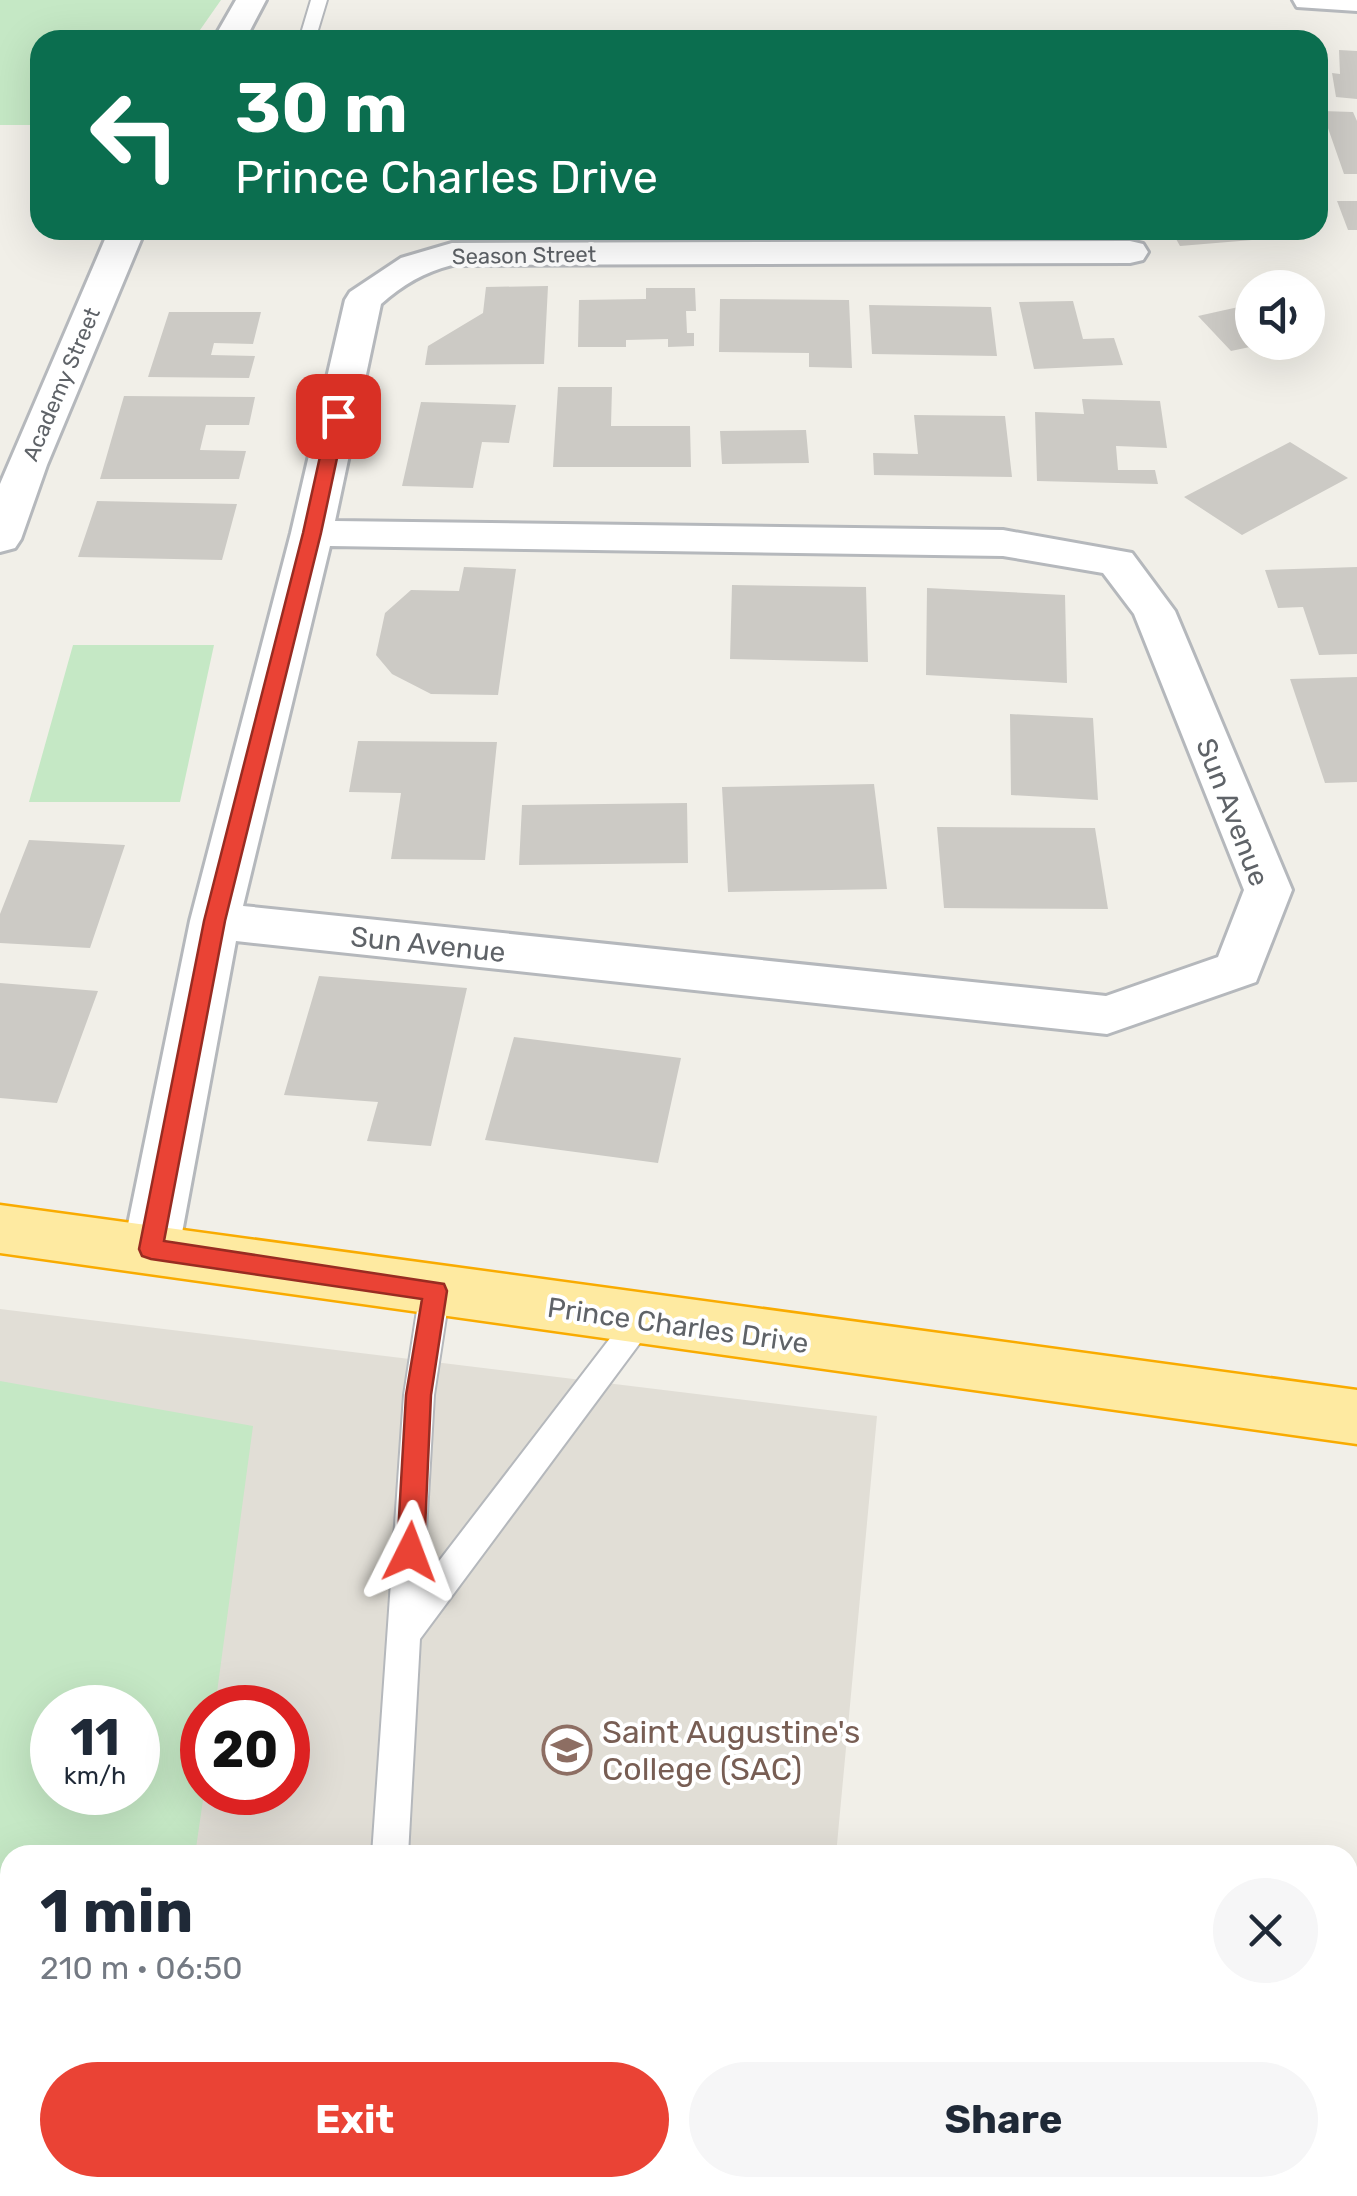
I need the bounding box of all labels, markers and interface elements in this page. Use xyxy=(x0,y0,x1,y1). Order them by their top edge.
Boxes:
text: 30 m xyxy=(235,67,408,150)
icon: left xyxy=(70,70,200,200)
text: Prince Charles Drive xyxy=(235,151,658,204)
street label: Season Street xyxy=(452,241,597,270)
map controls xyxy=(1235,270,1325,360)
button: sound xyxy=(1235,270,1325,360)
street label: Academy Street xyxy=(17,303,106,465)
pin xyxy=(296,374,381,459)
icon: arrive xyxy=(311,389,366,444)
street label: Sun Avenue xyxy=(1189,734,1276,891)
street label: Sun Avenue xyxy=(349,920,507,969)
street label: Prince Charles Drive xyxy=(545,1291,811,1360)
position arrow xyxy=(358,1500,462,1604)
speed limit sign: 20 xyxy=(180,1685,310,1815)
text: 11 xyxy=(70,1708,120,1768)
place label: Saint Augustine's College (SAC) xyxy=(602,1713,860,1788)
school or university icon: Saint Augustine's College (SAC) xyxy=(541,1724,593,1776)
text: km/h xyxy=(64,1761,126,1790)
text: 1 min xyxy=(40,1876,193,1947)
button: close xyxy=(1213,1878,1318,1983)
text: 210 m · 06:50 xyxy=(40,1949,242,1987)
button: Exit xyxy=(40,2062,669,2177)
button: Share xyxy=(689,2062,1318,2177)

